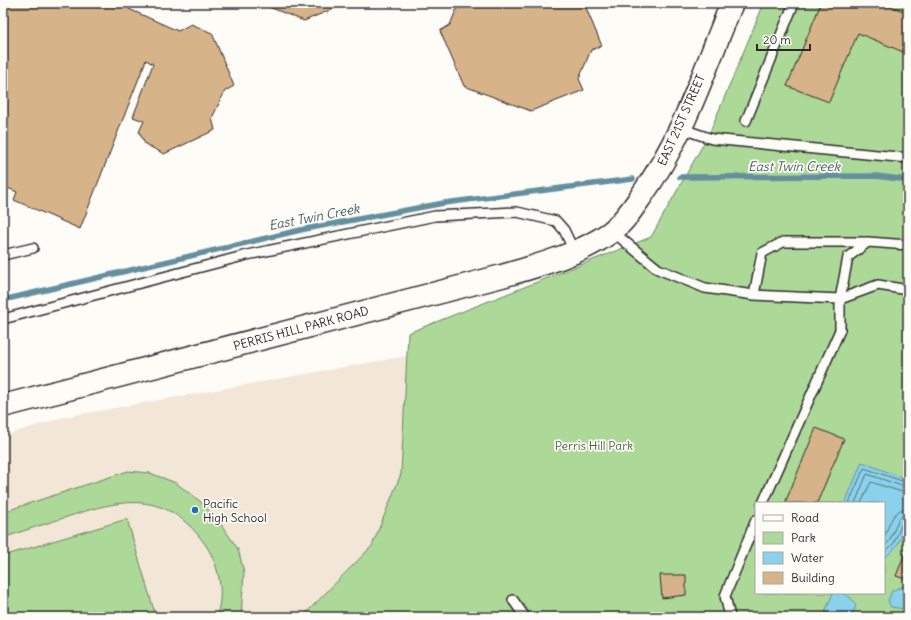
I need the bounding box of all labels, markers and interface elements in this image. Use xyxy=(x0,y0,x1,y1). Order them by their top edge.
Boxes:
scale bar xyxy=(757,26,810,52)
text: 20 m xyxy=(763,32,791,47)
street label: EAST 21ST STREET xyxy=(654,72,708,168)
water label: East Twin Creek xyxy=(748,158,841,175)
water label: East Twin Creek xyxy=(267,200,362,234)
street label: PERRIS HILL PARK ROAD xyxy=(232,303,370,353)
park label: Perris Hill Park xyxy=(555,438,633,453)
place label: Pacific High School xyxy=(203,496,267,525)
legend xyxy=(755,502,885,594)
marker: Pacific High School xyxy=(190,505,200,515)
text: Road xyxy=(791,510,819,525)
text: Park xyxy=(791,530,816,545)
text: Water xyxy=(791,550,824,565)
text: Building xyxy=(791,570,835,585)

